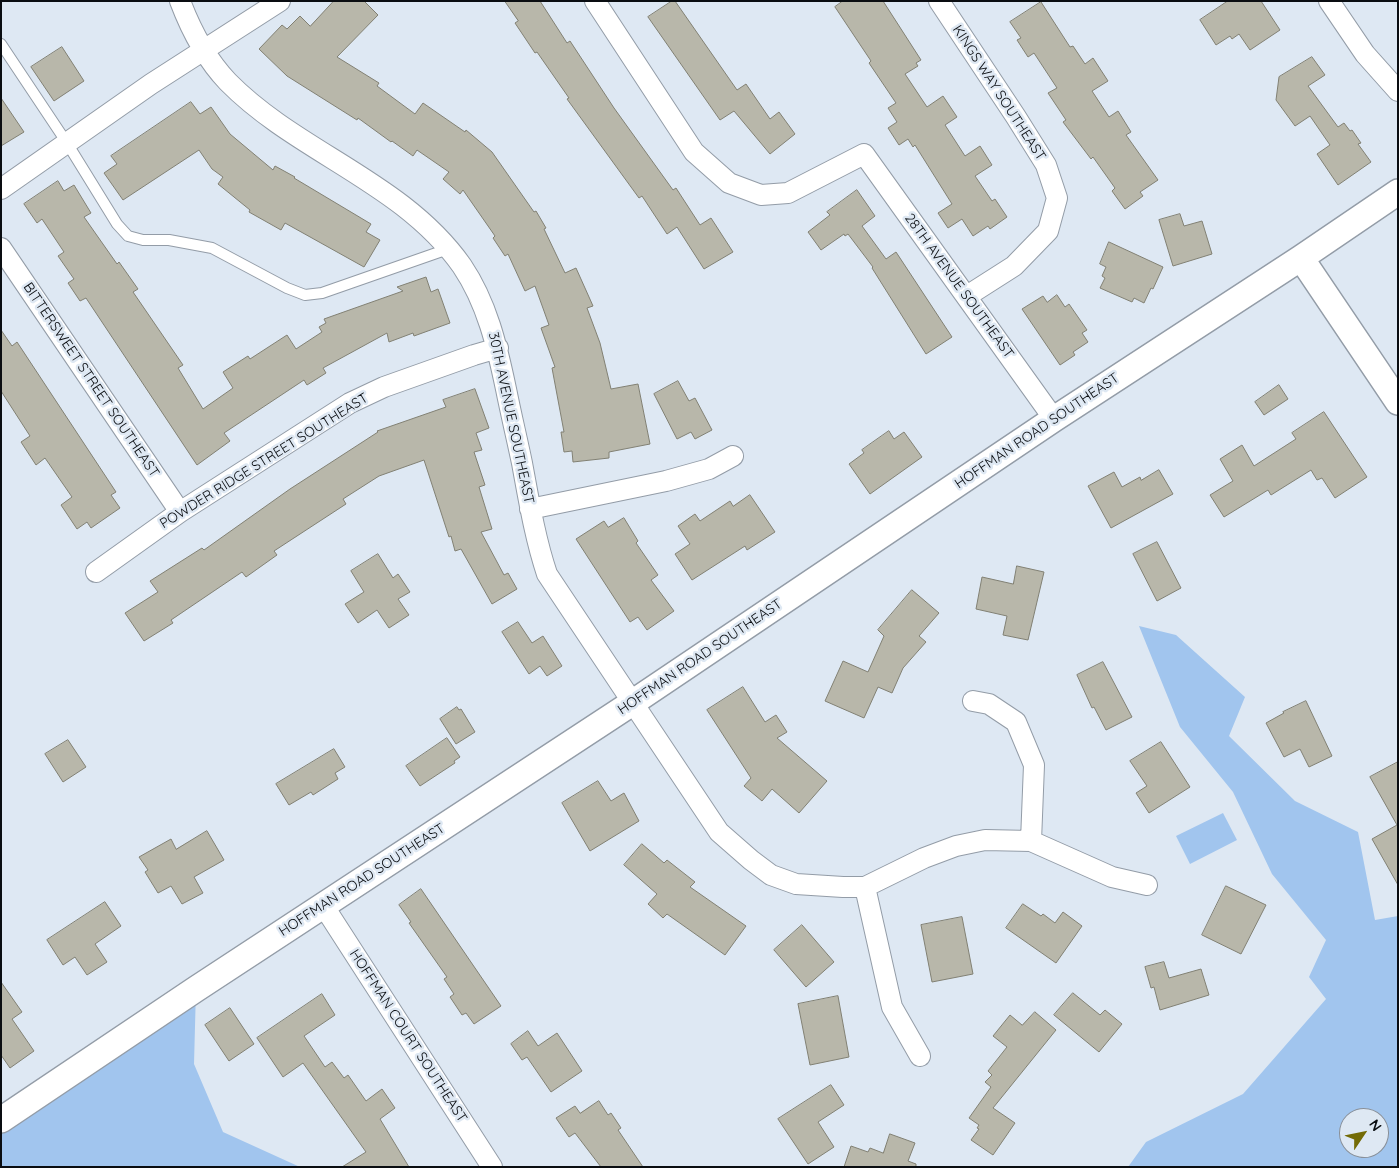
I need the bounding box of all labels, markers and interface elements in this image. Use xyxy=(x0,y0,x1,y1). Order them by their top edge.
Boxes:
street label: KINGS WAY SOUTHEAST xyxy=(949,22,1049,164)
street label: 28TH AVENUE SOUTHEAST xyxy=(901,210,1017,362)
street label: BITTERSWEET STREET SOUTHEAST xyxy=(19,279,163,481)
street label: 30TH AVENUE SOUTHEAST xyxy=(485,331,537,505)
street label: HOFFMAN ROAD SOUTHEAST xyxy=(952,370,1122,492)
street label: POWDER RIDGE STREET SOUTHEAST xyxy=(157,390,371,532)
street label: HOFFMAN ROAD SOUTHEAST xyxy=(615,596,785,718)
street label: HOFFMAN ROAD SOUTHEAST xyxy=(276,820,448,940)
street label: HOFFMAN COURT SOUTHEAST xyxy=(346,946,470,1126)
north arrow xyxy=(1339,1108,1389,1158)
text: N xyxy=(1365,1116,1386,1134)

